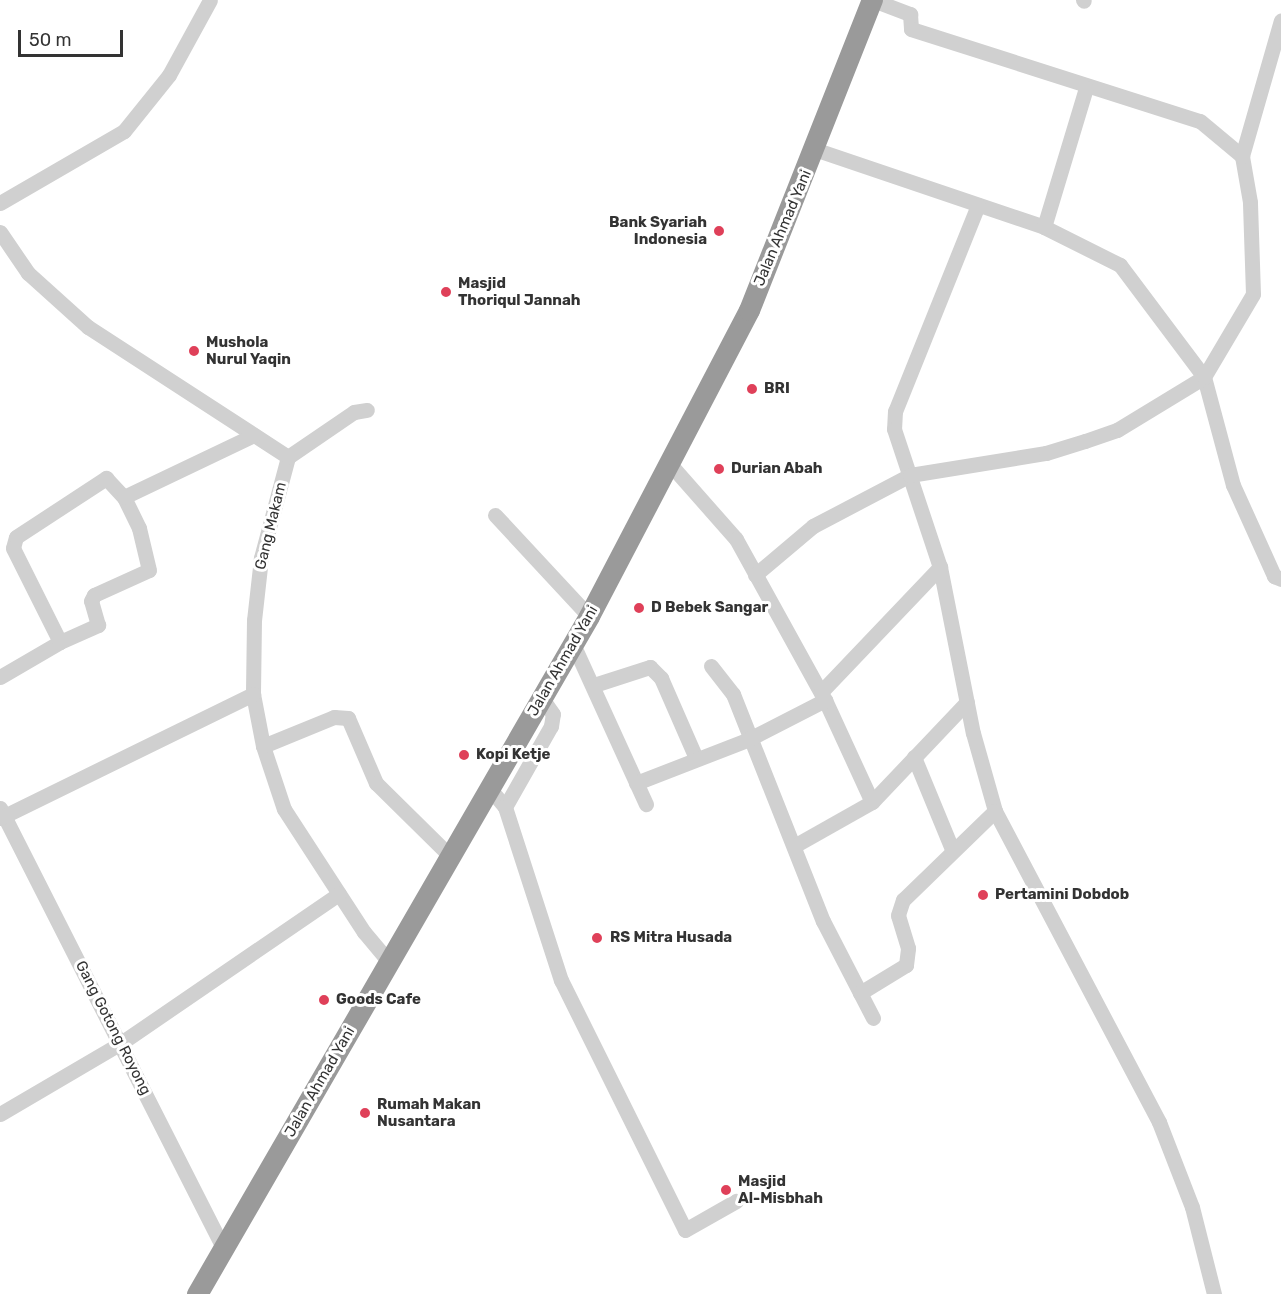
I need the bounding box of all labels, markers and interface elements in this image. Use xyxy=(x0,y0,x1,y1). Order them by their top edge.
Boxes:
scale bar xyxy=(21,18,126,56)
text: 50 m xyxy=(29,29,72,51)
street label: Jalan Ahmad Yani xyxy=(750,167,816,289)
place label: Bank Syariah Indonesia xyxy=(609,213,707,248)
marker: Bank Syariah Indonesia xyxy=(712,224,726,238)
place label: Masjid Thoriqul Jannah xyxy=(458,274,581,309)
marker: Masjid Thoriqul Jannah xyxy=(439,285,453,299)
place label: Mushola Nurul Yaqin xyxy=(206,333,291,368)
marker: Mushola Nurul Yaqin xyxy=(187,344,201,358)
place label: BRI xyxy=(764,380,790,398)
marker: BRI xyxy=(745,382,759,396)
place label: Durian Abah xyxy=(731,460,823,478)
marker: Durian Abah xyxy=(712,462,726,476)
street label: Gang Makam xyxy=(251,480,291,572)
place label: D Bebek Sangar xyxy=(651,599,768,617)
marker: D Bebek Sangar xyxy=(632,601,646,615)
street label: Jalan Ahmad Yani xyxy=(524,602,602,720)
place label: Kopi Ketje xyxy=(476,746,550,764)
marker: Kopi Ketje xyxy=(457,748,471,762)
place label: Pertamini Dobdob xyxy=(995,886,1129,904)
marker: Pertamini Dobdob xyxy=(976,888,990,902)
marker: RS Mitra Husada xyxy=(588,929,606,947)
place label: RS Mitra Husada xyxy=(610,929,732,947)
street label: Gang Gotong Royong xyxy=(71,958,155,1098)
place label: Goods Cafe xyxy=(336,991,421,1009)
marker: Goods Cafe xyxy=(317,993,331,1007)
street label: Jalan Ahmad Yani xyxy=(281,1023,359,1141)
place label: Rumah Makan Nusantara xyxy=(377,1095,481,1130)
marker: Rumah Makan Nusantara xyxy=(358,1106,372,1120)
place label: Masjid Al-Misbhah xyxy=(738,1172,823,1207)
marker: Masjid Al-Misbhah xyxy=(719,1183,733,1197)

